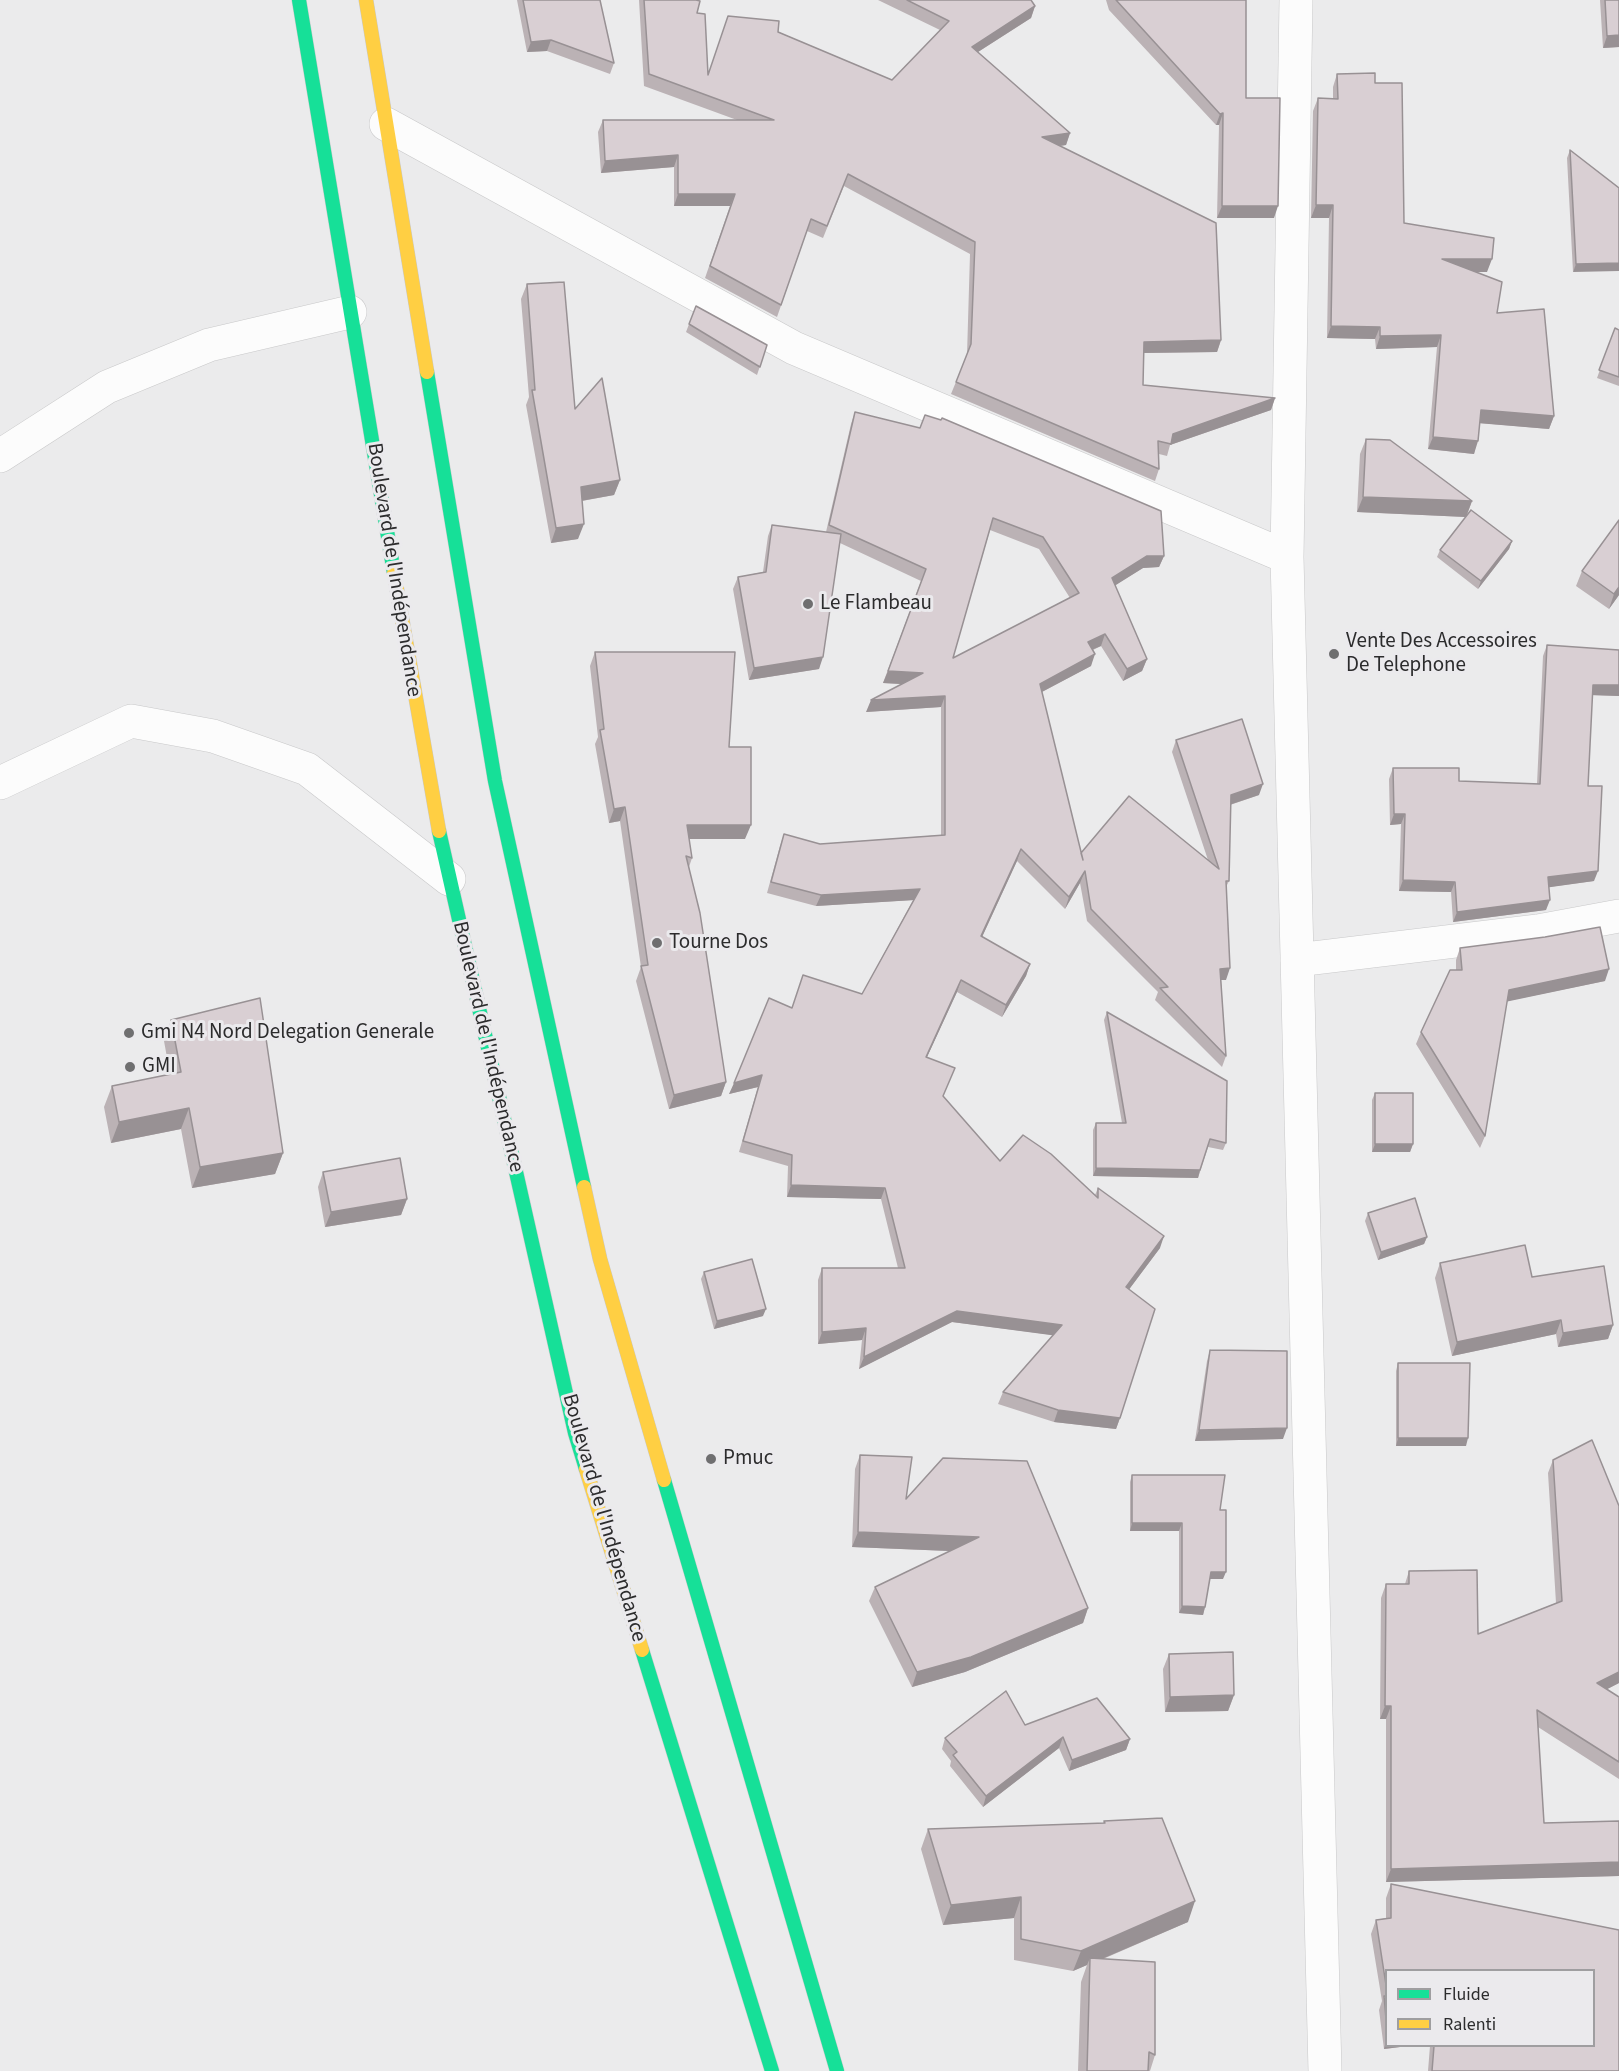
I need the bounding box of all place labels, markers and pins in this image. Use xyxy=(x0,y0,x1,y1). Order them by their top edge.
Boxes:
place label: Le Flambeau xyxy=(820,591,932,617)
marker: Le Flambeau xyxy=(801,597,815,611)
place label: Vente Des Accessoires De Telephone xyxy=(1346,629,1537,679)
marker: Vente Des Accessoires De Telephone xyxy=(1327,647,1341,661)
place label: Tourne Dos xyxy=(669,930,768,956)
marker: Tourne Dos xyxy=(650,936,664,950)
place label: Gmi N4 Nord Delegation Generale xyxy=(141,1020,434,1046)
marker: Gmi N4 Nord Delegation Generale xyxy=(122,1026,136,1040)
place label: GMI xyxy=(142,1054,176,1080)
marker: GMI xyxy=(123,1060,137,1074)
place label: Pmuc xyxy=(723,1446,773,1472)
marker: Pmuc xyxy=(704,1452,718,1466)

